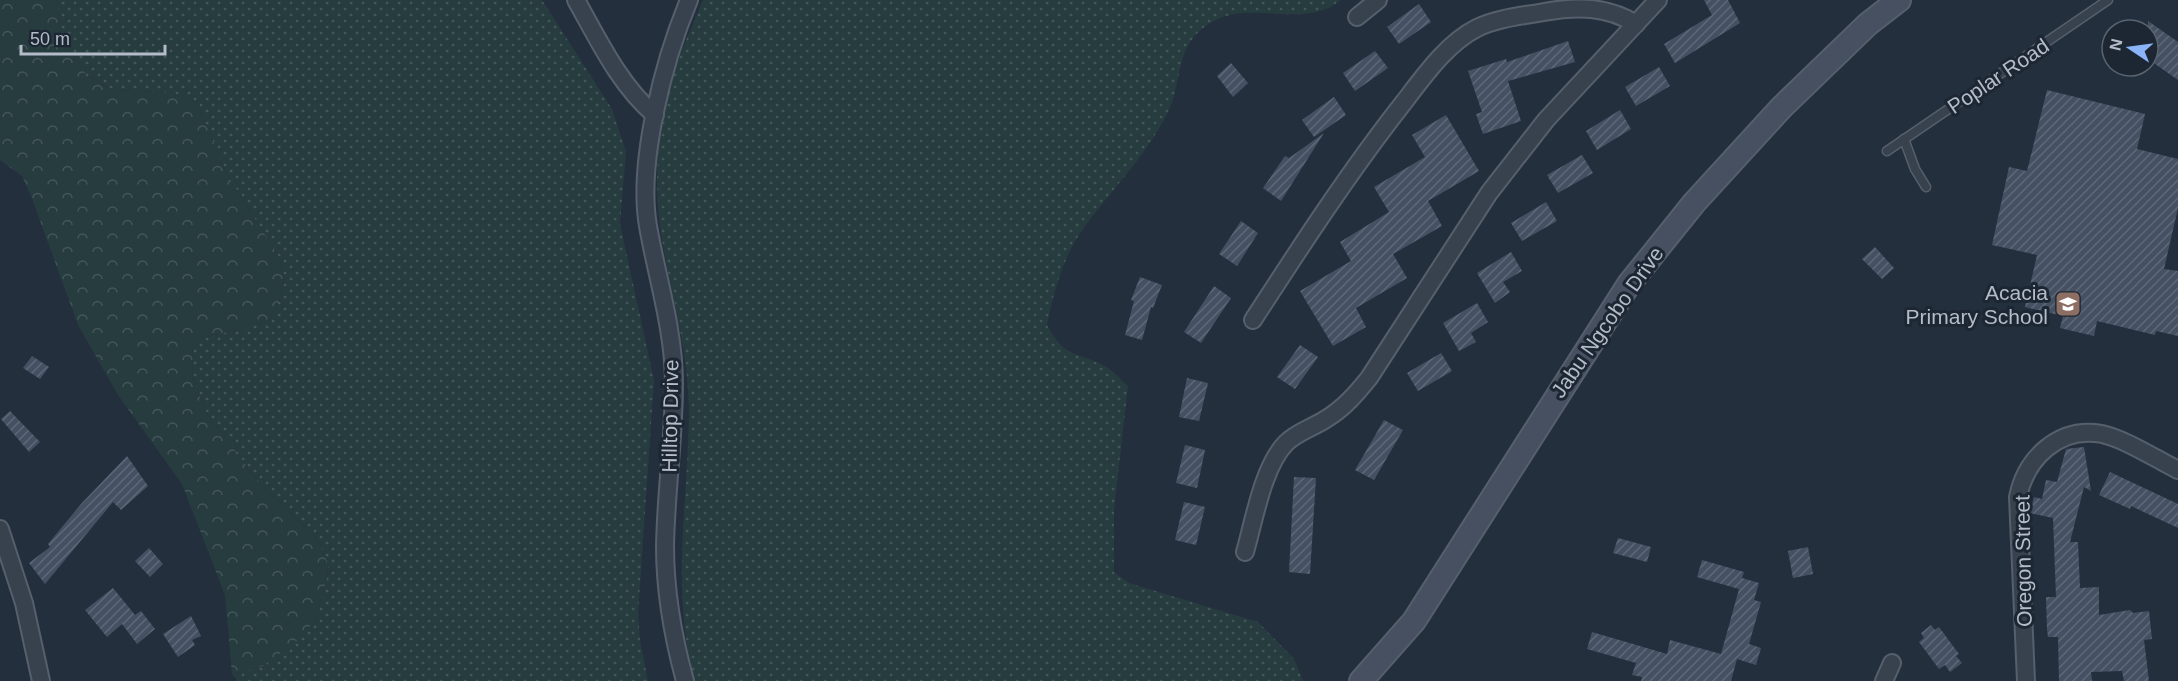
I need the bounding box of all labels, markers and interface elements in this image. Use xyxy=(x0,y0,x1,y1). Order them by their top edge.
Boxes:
scale bar xyxy=(21,18,165,56)
north arrow xyxy=(2100,18,2160,78)
text: 50 m xyxy=(30,29,70,49)
street label: Poplar Road xyxy=(1943,34,2053,118)
text: N xyxy=(2106,37,2125,52)
street label: Jabu Ngcobo Drive xyxy=(1546,242,1668,402)
place label: Acacia Primary School xyxy=(1906,281,2048,328)
school or university icon: Acacia Primary School xyxy=(2053,289,2083,319)
street label: Hilltop Drive xyxy=(658,359,682,473)
street label: Oregon Street xyxy=(2010,495,2036,627)

